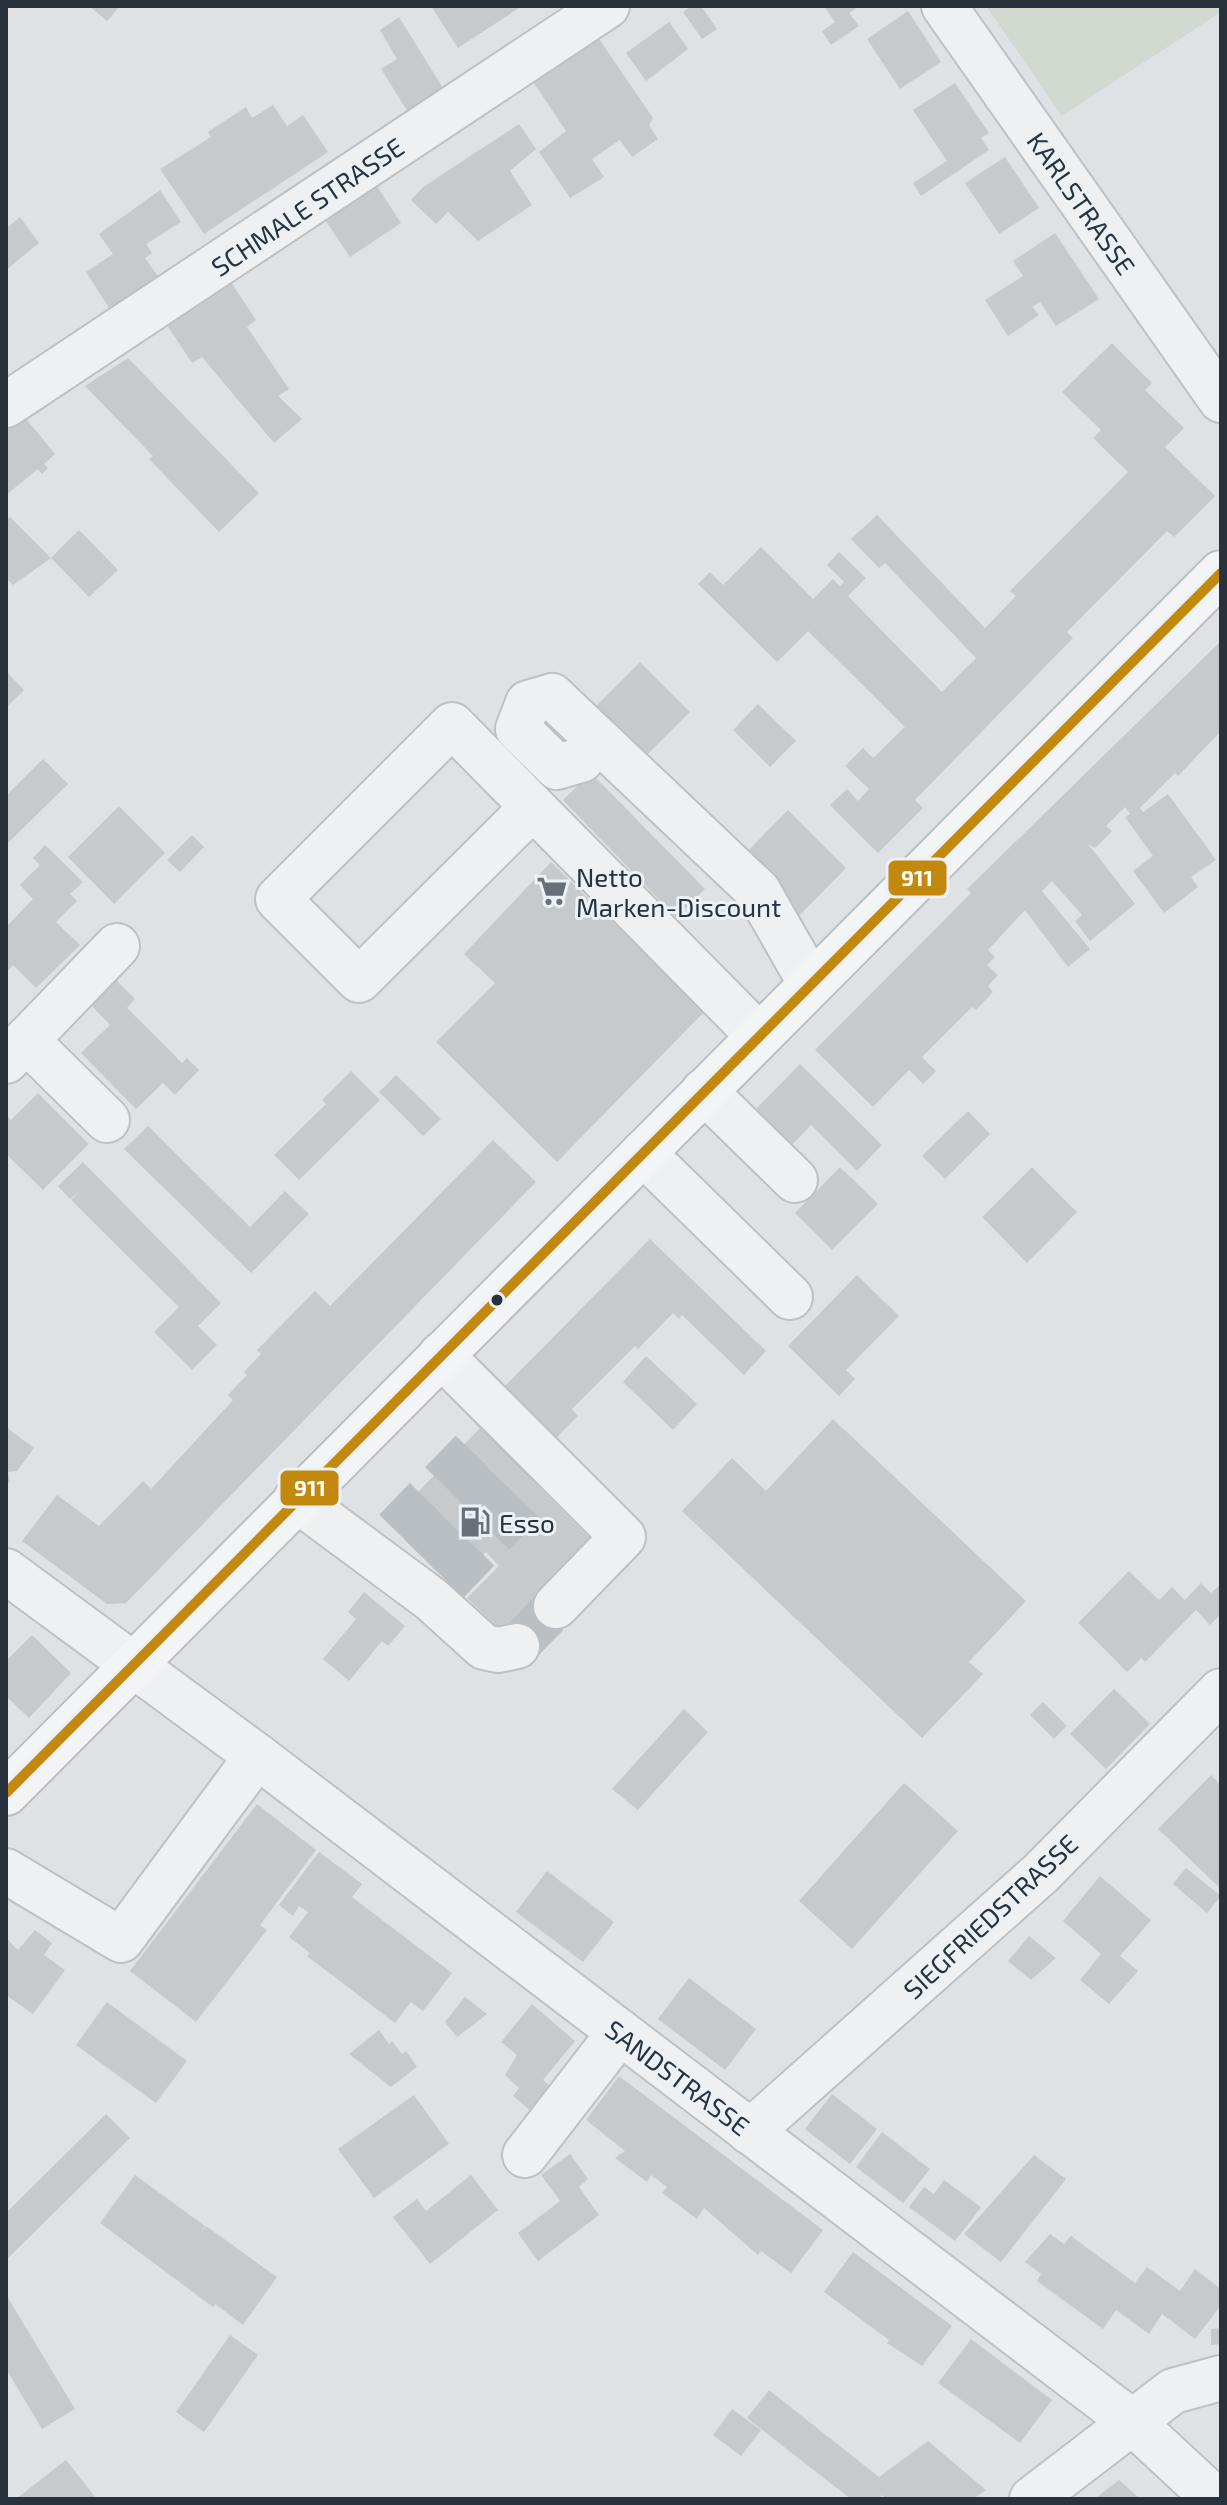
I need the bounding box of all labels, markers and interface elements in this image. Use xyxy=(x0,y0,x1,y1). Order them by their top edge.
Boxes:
street label: KARLSTRASSE xyxy=(1022,126,1142,280)
street label: SCHMALE STRASSE xyxy=(205,130,409,282)
line badge: 911 xyxy=(887,859,948,897)
place label: Netto Marken-Discount xyxy=(576,861,781,922)
text: 911 xyxy=(901,864,933,890)
supermarket icon: Netto Marken-Discount xyxy=(535,874,569,908)
unlabelled marker xyxy=(489,1292,505,1308)
line badge: 911 xyxy=(279,1469,340,1507)
text: 911 xyxy=(294,1474,326,1500)
fuel station icon: Esso xyxy=(458,1505,492,1539)
place label: Esso xyxy=(499,1507,555,1538)
street label: SIEGFRIEDSTRASSE xyxy=(897,1827,1083,2005)
street label: SANDSTRASSE xyxy=(600,2013,756,2141)

